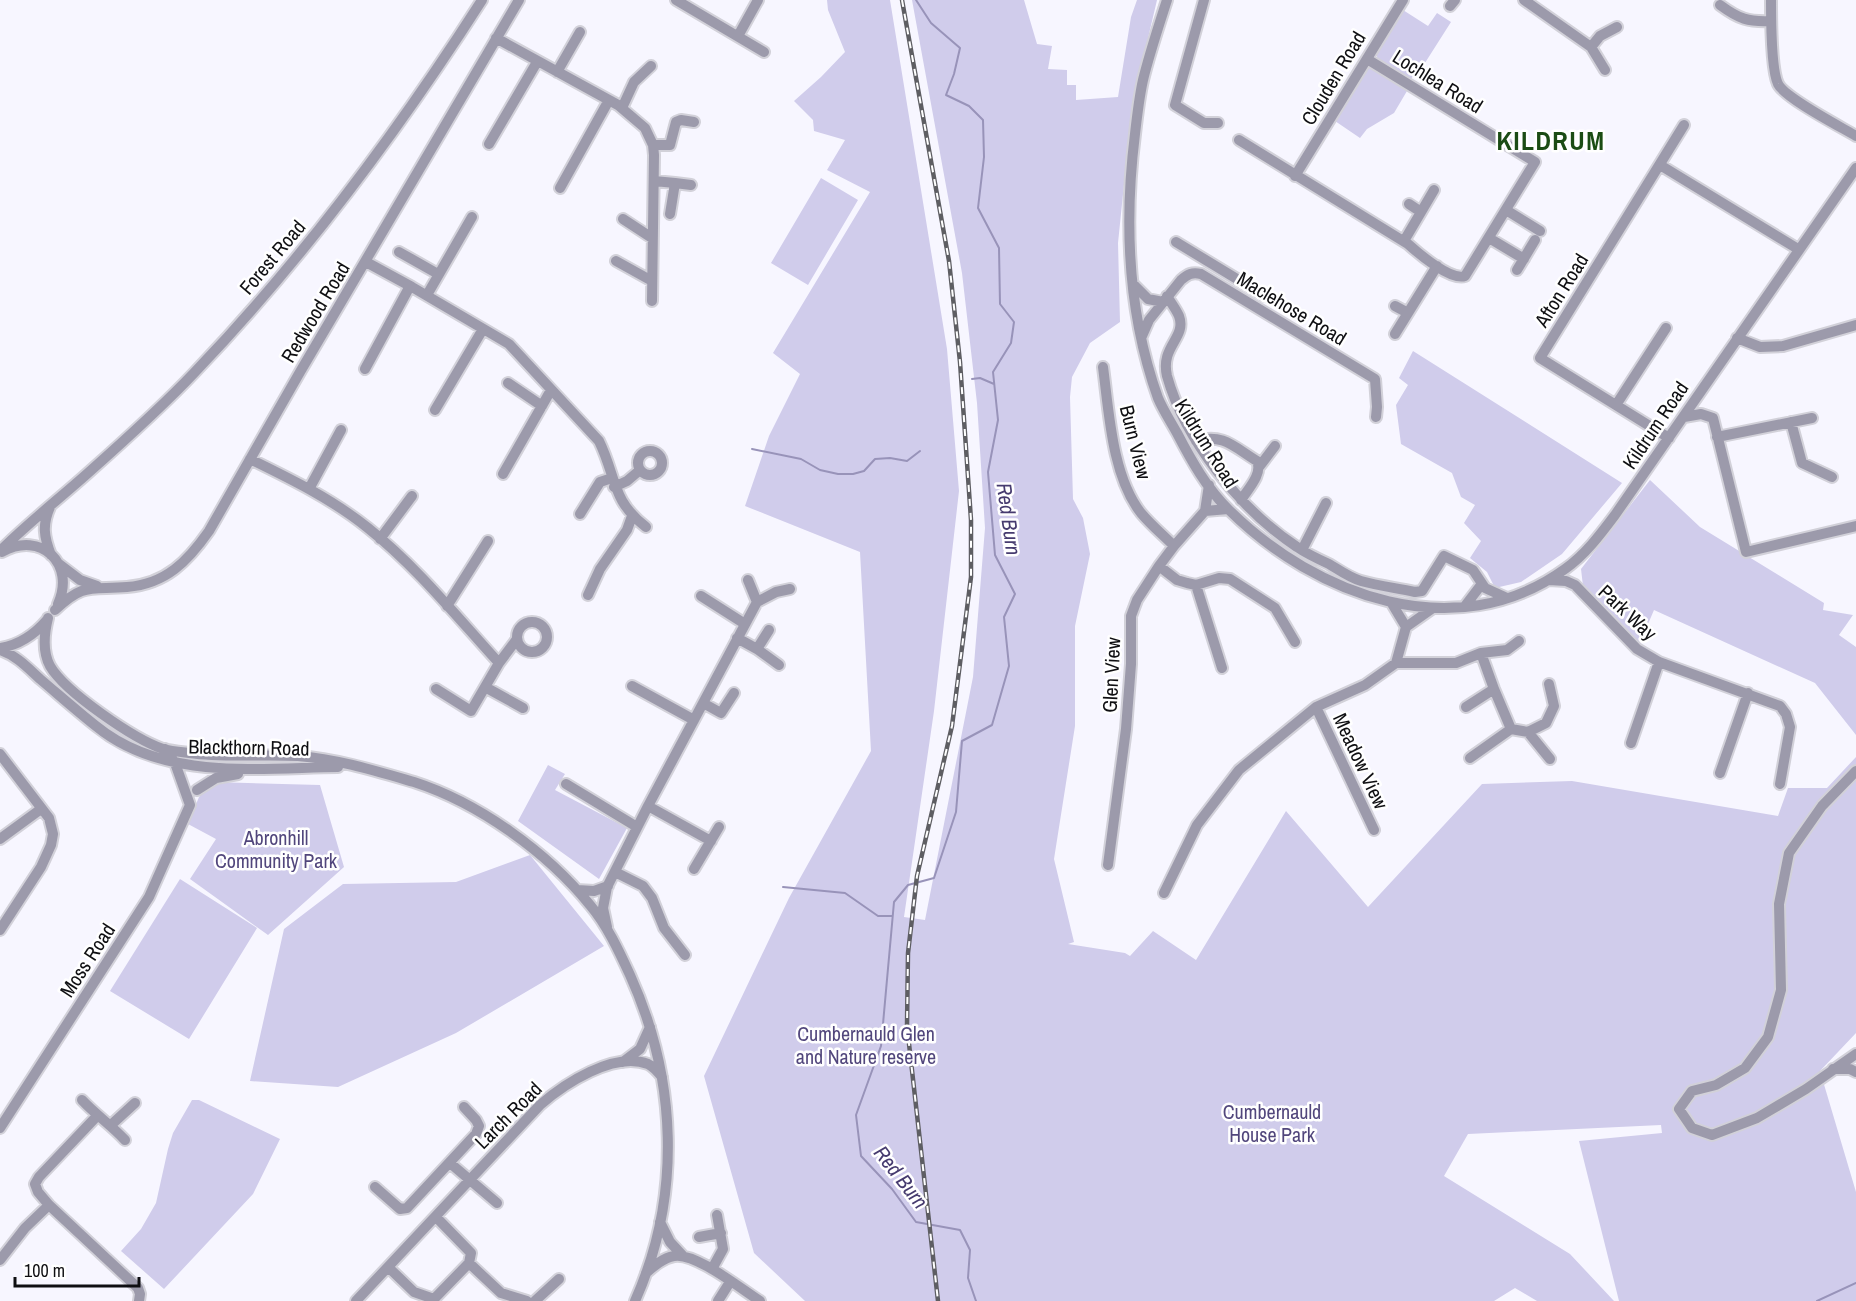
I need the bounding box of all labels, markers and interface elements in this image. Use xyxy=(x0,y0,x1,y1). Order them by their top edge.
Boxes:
street label: Clouden Road xyxy=(1294,26,1372,130)
street label: Lochlea Road xyxy=(1388,43,1488,119)
district label: KILDRUM xyxy=(1497,123,1605,158)
street label: Forest Road xyxy=(233,214,311,300)
street label: Afton Road xyxy=(1527,248,1594,333)
street label: Redwood Road xyxy=(274,257,356,367)
street label: Maclehose Road xyxy=(1232,265,1352,351)
street label: Kildrum Road xyxy=(1616,376,1694,474)
street label: Kildrum Road xyxy=(1169,393,1245,493)
street label: Burn View xyxy=(1114,402,1158,482)
water label: Red Burn xyxy=(990,481,1028,557)
street label: Park Way xyxy=(1593,578,1664,646)
street label: Glen View xyxy=(1096,637,1126,713)
street label: Meadow View xyxy=(1327,709,1395,813)
street label: Blackthorn Road xyxy=(188,732,310,762)
park label: Abronhill Community Park xyxy=(215,824,338,874)
street label: Moss Road xyxy=(53,918,121,1002)
park label: Cumbernauld Glen and Nature reserve xyxy=(796,1020,936,1070)
street label: Larch Road xyxy=(468,1075,548,1155)
park label: Cumbernauld House Park xyxy=(1223,1098,1321,1148)
water label: Red Burn xyxy=(867,1139,935,1215)
scale bar xyxy=(15,1250,140,1288)
text: 100 m xyxy=(24,1258,65,1283)

